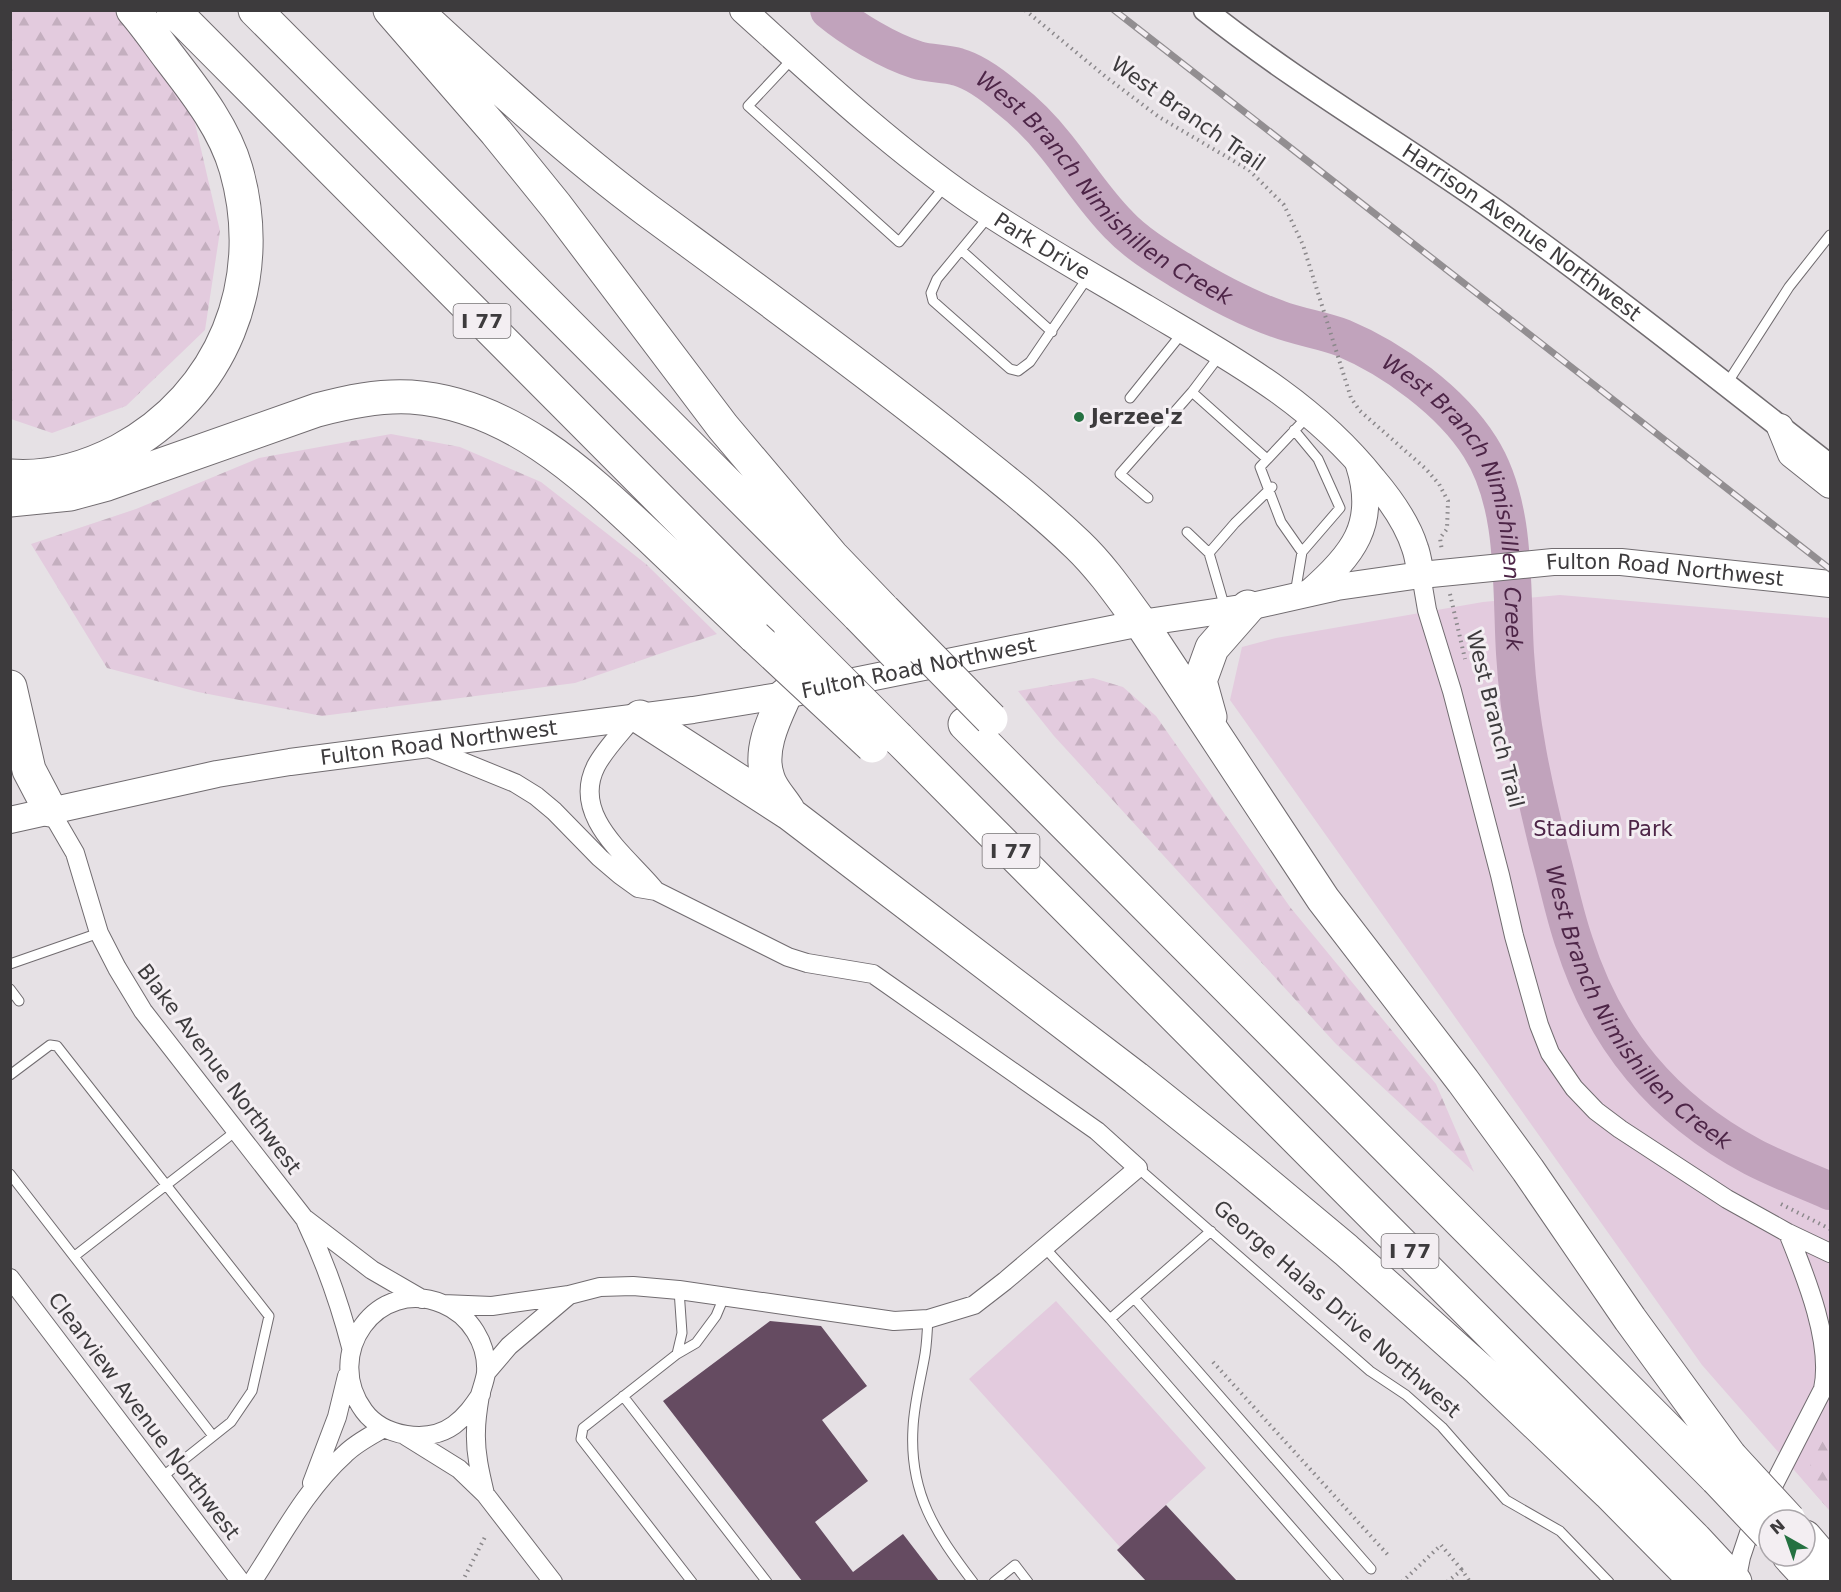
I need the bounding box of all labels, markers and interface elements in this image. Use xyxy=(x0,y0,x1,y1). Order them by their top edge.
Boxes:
street label: West Branch Trail xyxy=(1107,52,1269,176)
water label: West Branch Nimishillen Creek xyxy=(972,66,1237,311)
street label: Harrison Avenue Northwest xyxy=(1398,139,1646,326)
street label: Park Drive xyxy=(990,208,1095,285)
road number: I 77 xyxy=(454,304,510,338)
water label: West Branch Nimishillen Creek xyxy=(1378,349,1527,653)
place label: Jerzee'z xyxy=(1089,405,1183,429)
marker: Jerzee'z xyxy=(1072,410,1086,424)
street label: Fulton Road Northwest xyxy=(1545,550,1785,591)
street label: West Branch Trail xyxy=(1461,628,1529,810)
street label: Fulton Road Northwest xyxy=(799,633,1038,703)
street label: Fulton Road Northwest xyxy=(319,716,559,770)
park label: Stadium Park xyxy=(1533,817,1674,841)
road number: I 77 xyxy=(982,834,1040,868)
water label: West Branch Nimishillen Creek xyxy=(1541,862,1737,1155)
street label: Blake Avenue Northwest xyxy=(132,959,306,1179)
street label: George Halas Drive Northwest xyxy=(1209,1195,1465,1423)
road number: I 77 xyxy=(1382,1234,1438,1268)
street label: Clearview Avenue Northwest xyxy=(43,1288,245,1544)
north arrow xyxy=(1757,1508,1817,1568)
text: N xyxy=(1766,1515,1789,1538)

